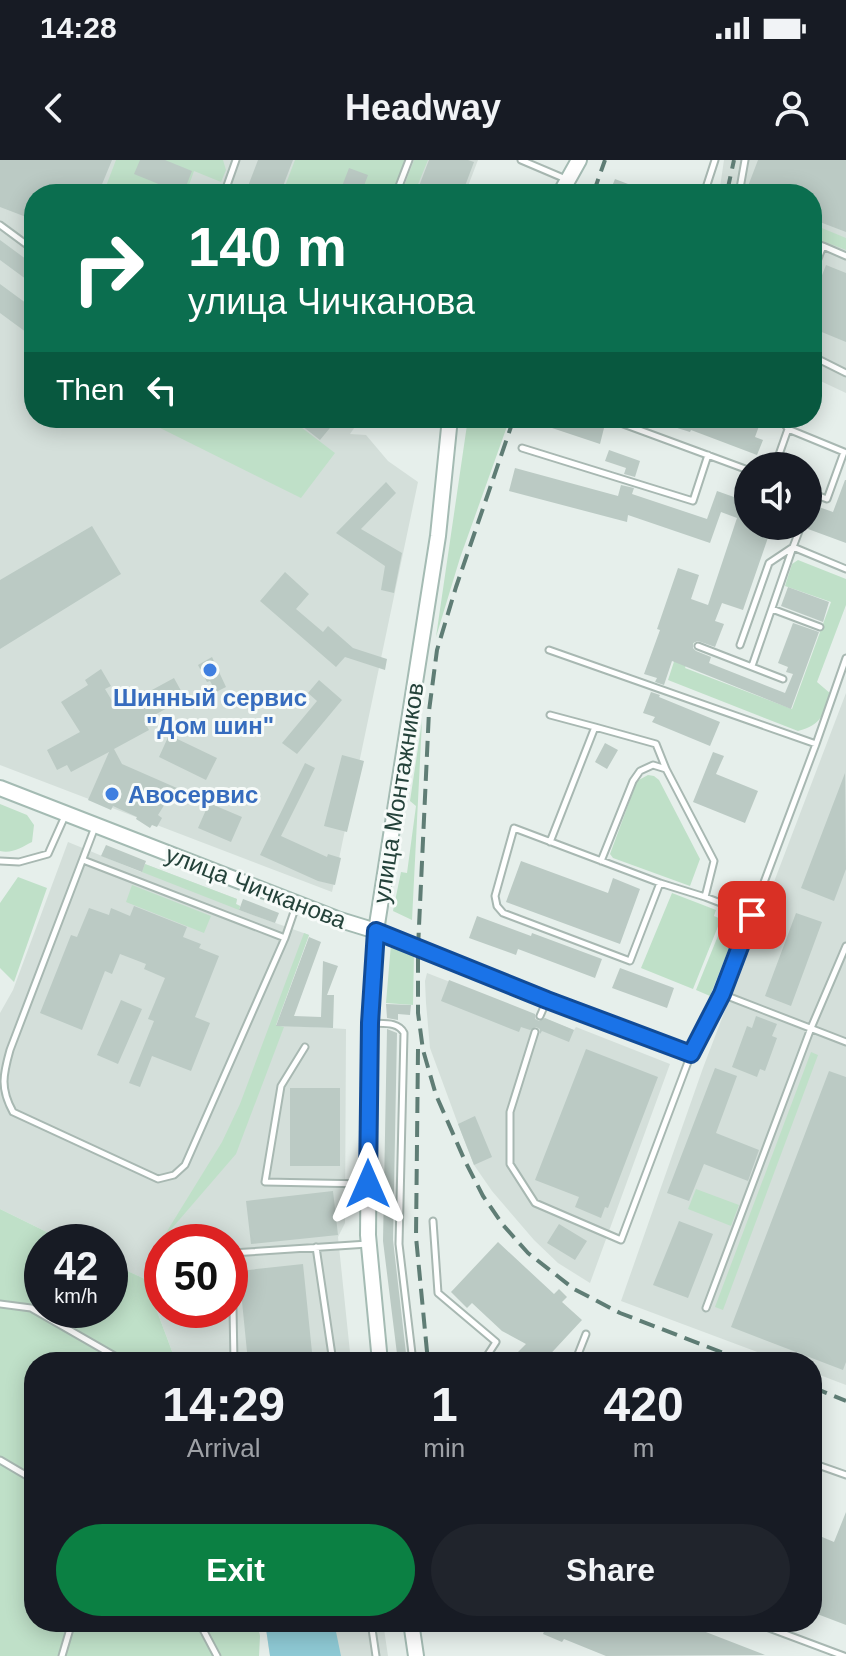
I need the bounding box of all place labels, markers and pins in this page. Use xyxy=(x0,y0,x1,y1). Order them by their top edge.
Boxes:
marker: Шинный сервис "Дом шин" xyxy=(201,661,219,679)
place label: Шинный сервис "Дом шин" xyxy=(113,684,307,739)
place label: Авосервис xyxy=(128,781,258,808)
marker: Авосервис xyxy=(103,785,121,803)
pin xyxy=(718,881,786,949)

